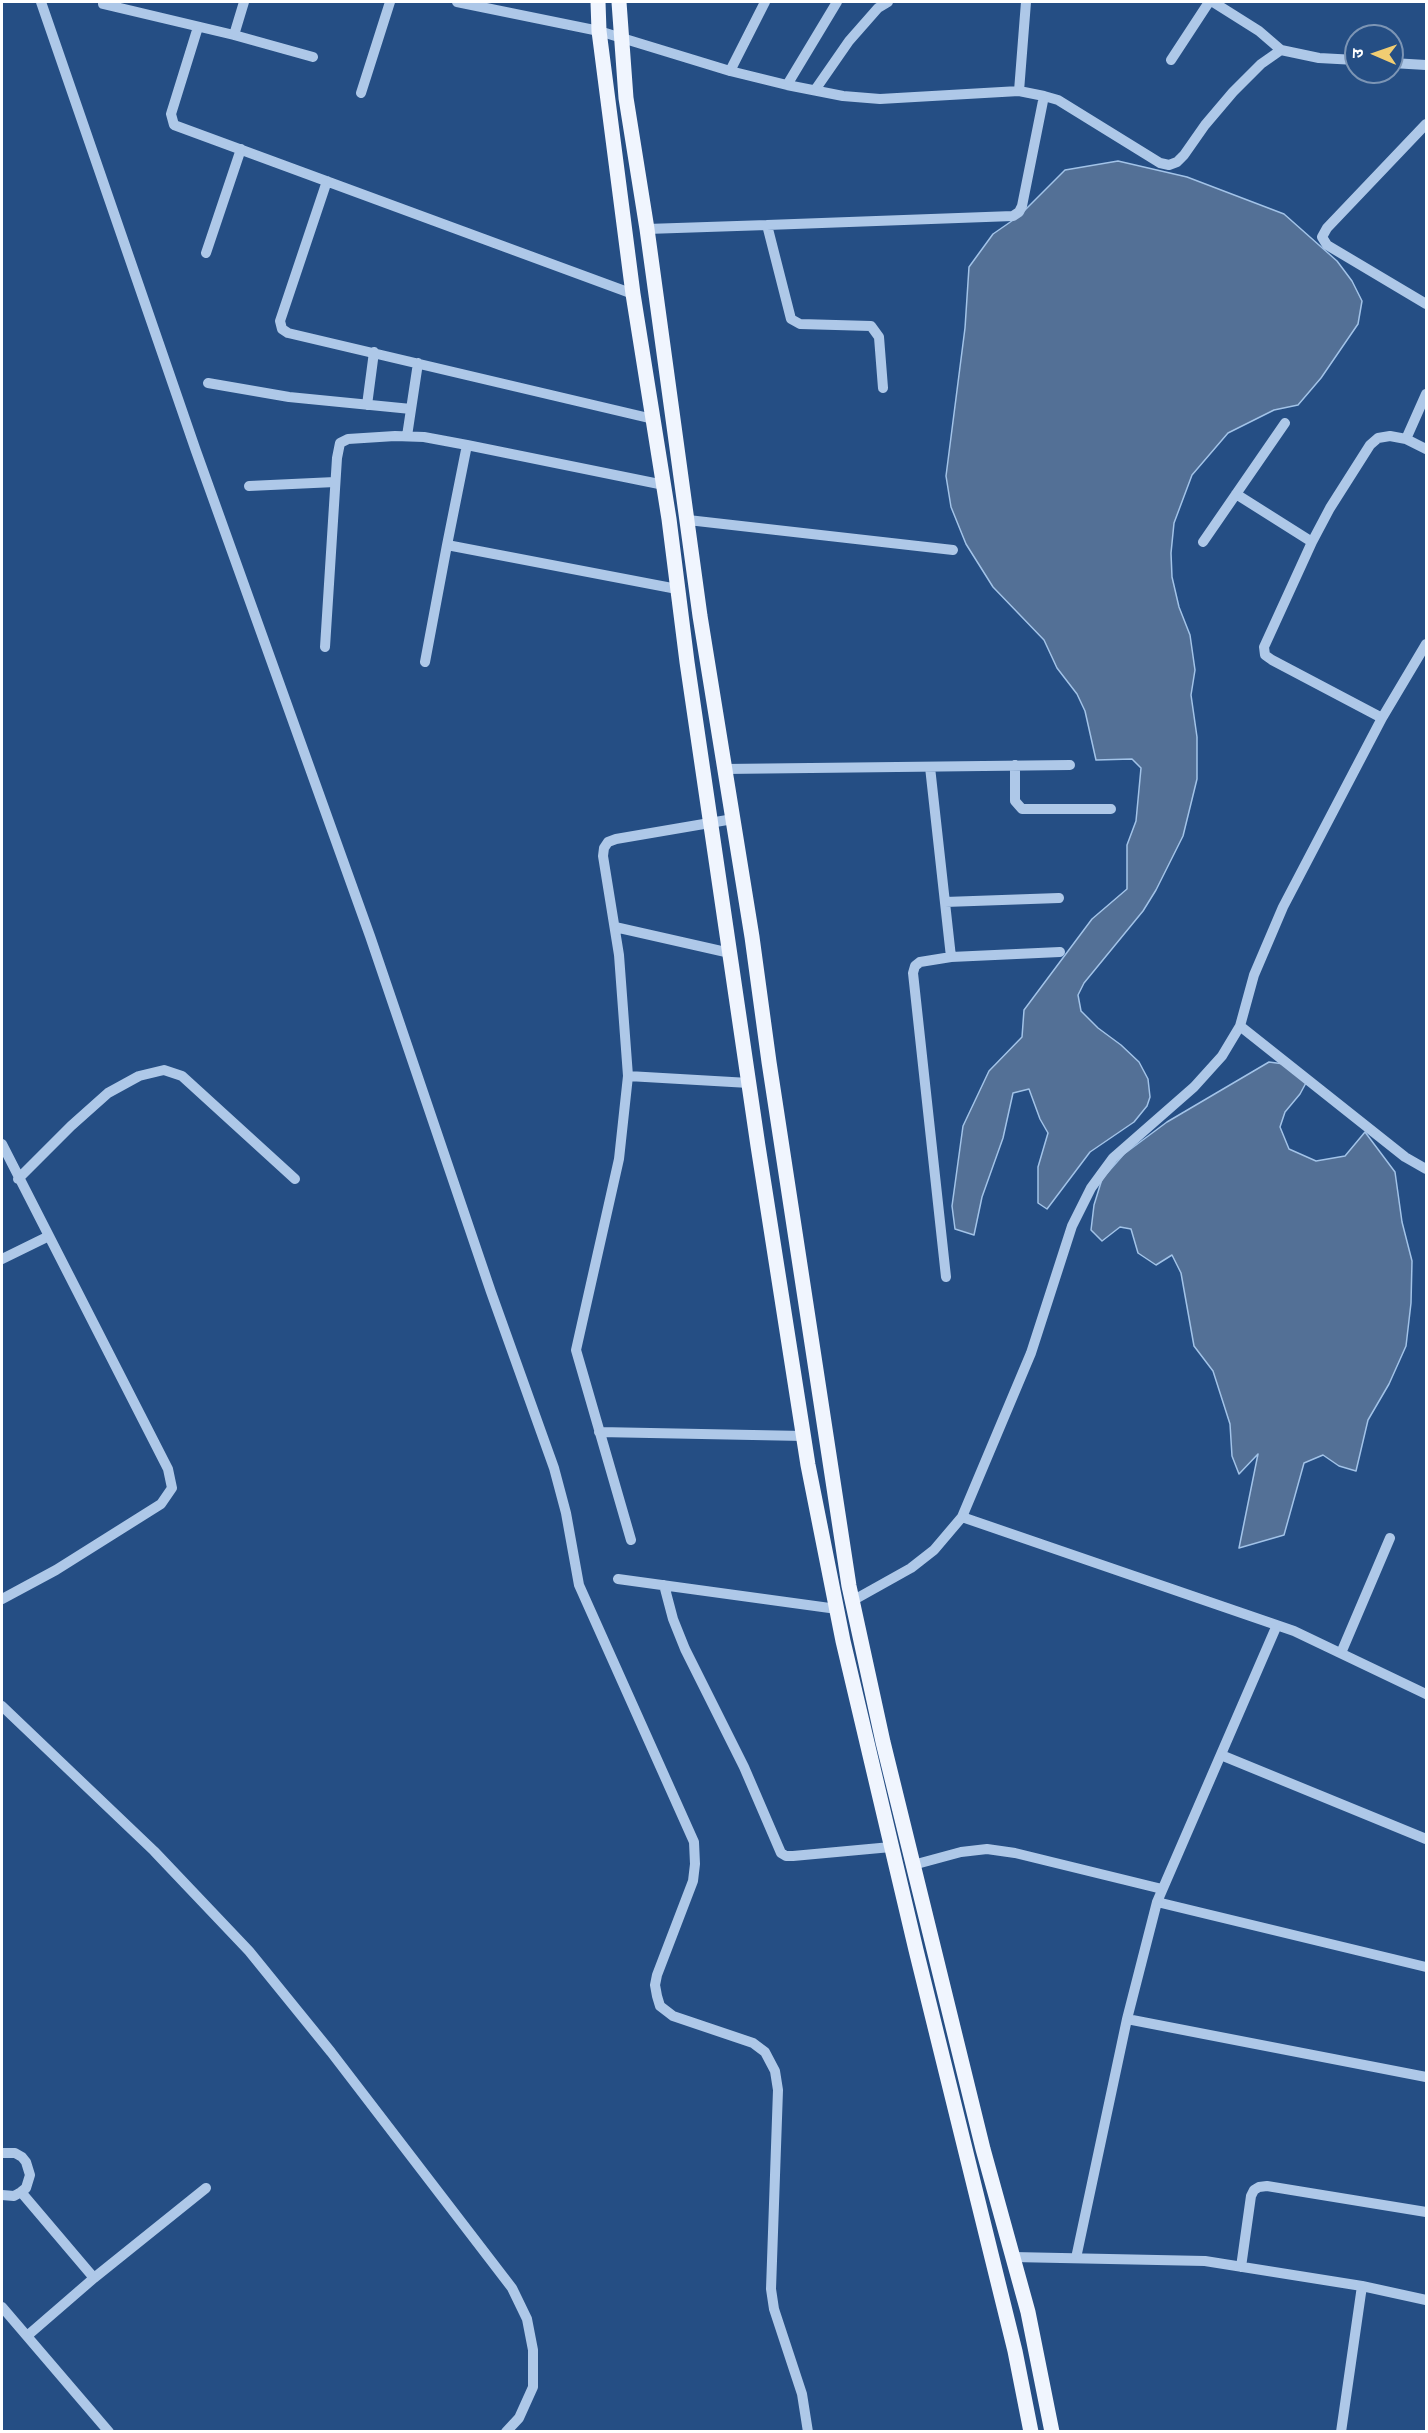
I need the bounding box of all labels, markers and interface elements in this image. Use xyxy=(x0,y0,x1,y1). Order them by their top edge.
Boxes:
north arrow xyxy=(1344,24,1404,84)
text: उ xyxy=(1348,48,1367,58)

